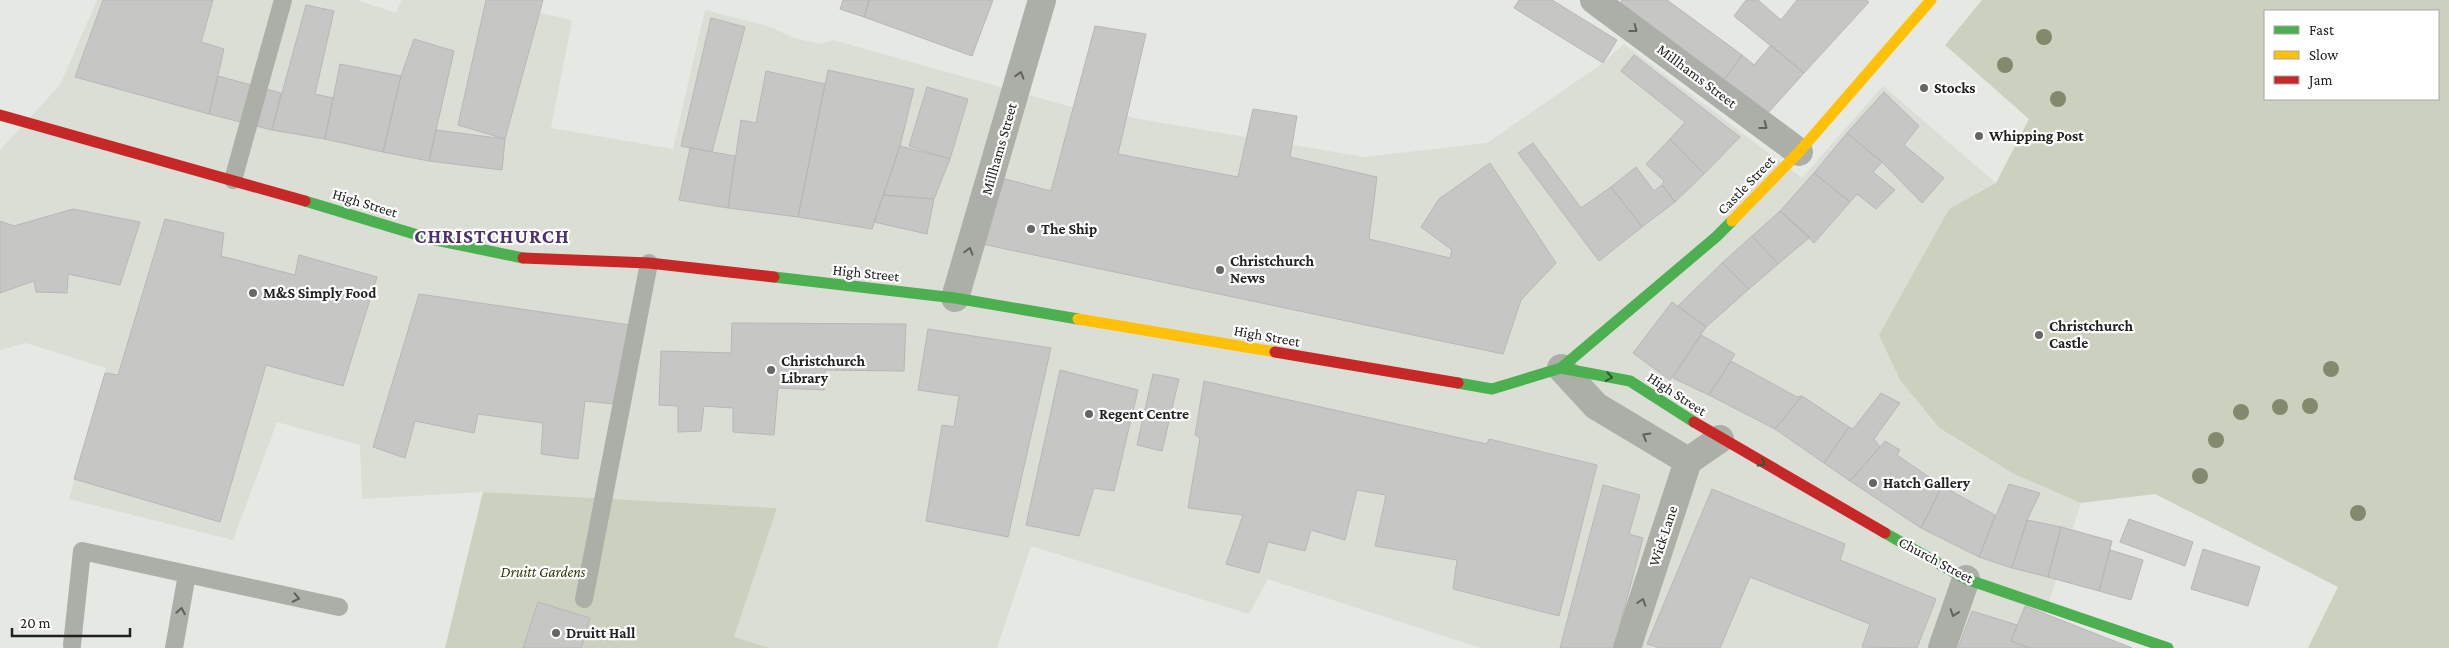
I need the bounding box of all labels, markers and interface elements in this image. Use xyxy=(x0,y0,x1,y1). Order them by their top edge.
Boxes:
legend xyxy=(2264,10,2439,100)
text: Fast xyxy=(2309,22,2335,38)
one-way arrow xyxy=(1628,23,1638,32)
street label: Millhams Street xyxy=(1654,41,1741,112)
text: Slow xyxy=(2309,47,2339,63)
one-way arrow xyxy=(1015,72,1025,80)
text: Jam xyxy=(2307,72,2332,89)
place label: Stocks xyxy=(1934,80,1975,96)
marker: Stocks xyxy=(1918,82,1930,94)
street label: Millhams Street xyxy=(978,100,1020,197)
one-way arrow xyxy=(1758,120,1768,129)
place label: Whipping Post xyxy=(1988,128,2084,144)
marker: Whipping Post xyxy=(1973,130,1985,142)
street label: Castle Street xyxy=(1714,152,1779,218)
street label: High Street xyxy=(330,186,400,222)
place label: The Ship xyxy=(1041,221,1097,237)
marker: The Ship xyxy=(1025,223,1037,235)
district label: CHRISTCHURCH xyxy=(414,225,570,247)
one-way arrow xyxy=(963,247,973,256)
place label: Christchurch News xyxy=(1230,253,1314,286)
street label: High Street xyxy=(832,262,901,286)
marker: Christchurch News xyxy=(1214,264,1226,276)
place label: M&S Simply Food xyxy=(263,285,377,301)
marker: M&S Simply Food xyxy=(247,287,259,299)
place label: Christchurch Castle xyxy=(2049,318,2133,351)
street label: High Street xyxy=(1232,322,1302,351)
marker: Christchurch Castle xyxy=(2033,329,2045,341)
place label: Christchurch Library xyxy=(781,353,865,386)
marker: Christchurch Library xyxy=(765,364,777,376)
street label: High Street xyxy=(1644,369,1710,420)
one-way arrow xyxy=(1605,371,1614,381)
place label: Regent Centre xyxy=(1099,406,1189,422)
marker: Regent Centre xyxy=(1083,408,1095,420)
one-way arrow xyxy=(1642,432,1651,442)
one-way arrow xyxy=(1757,457,1766,467)
place label: Hatch Gallery xyxy=(1883,475,1971,491)
marker: Hatch Gallery xyxy=(1867,477,1879,489)
street label: Wick Lane xyxy=(1646,503,1680,568)
street label: Church Street xyxy=(1896,534,1977,587)
park label: Druitt Gardens xyxy=(501,564,586,580)
one-way arrow xyxy=(291,592,300,603)
one-way arrow xyxy=(1636,598,1646,606)
scale bar xyxy=(12,606,130,638)
one-way arrow xyxy=(175,607,185,616)
one-way arrow xyxy=(1950,609,1960,617)
text: 20 m xyxy=(20,615,51,631)
place label: Druitt Hall xyxy=(566,625,636,641)
marker: Druitt Hall xyxy=(550,627,562,639)

